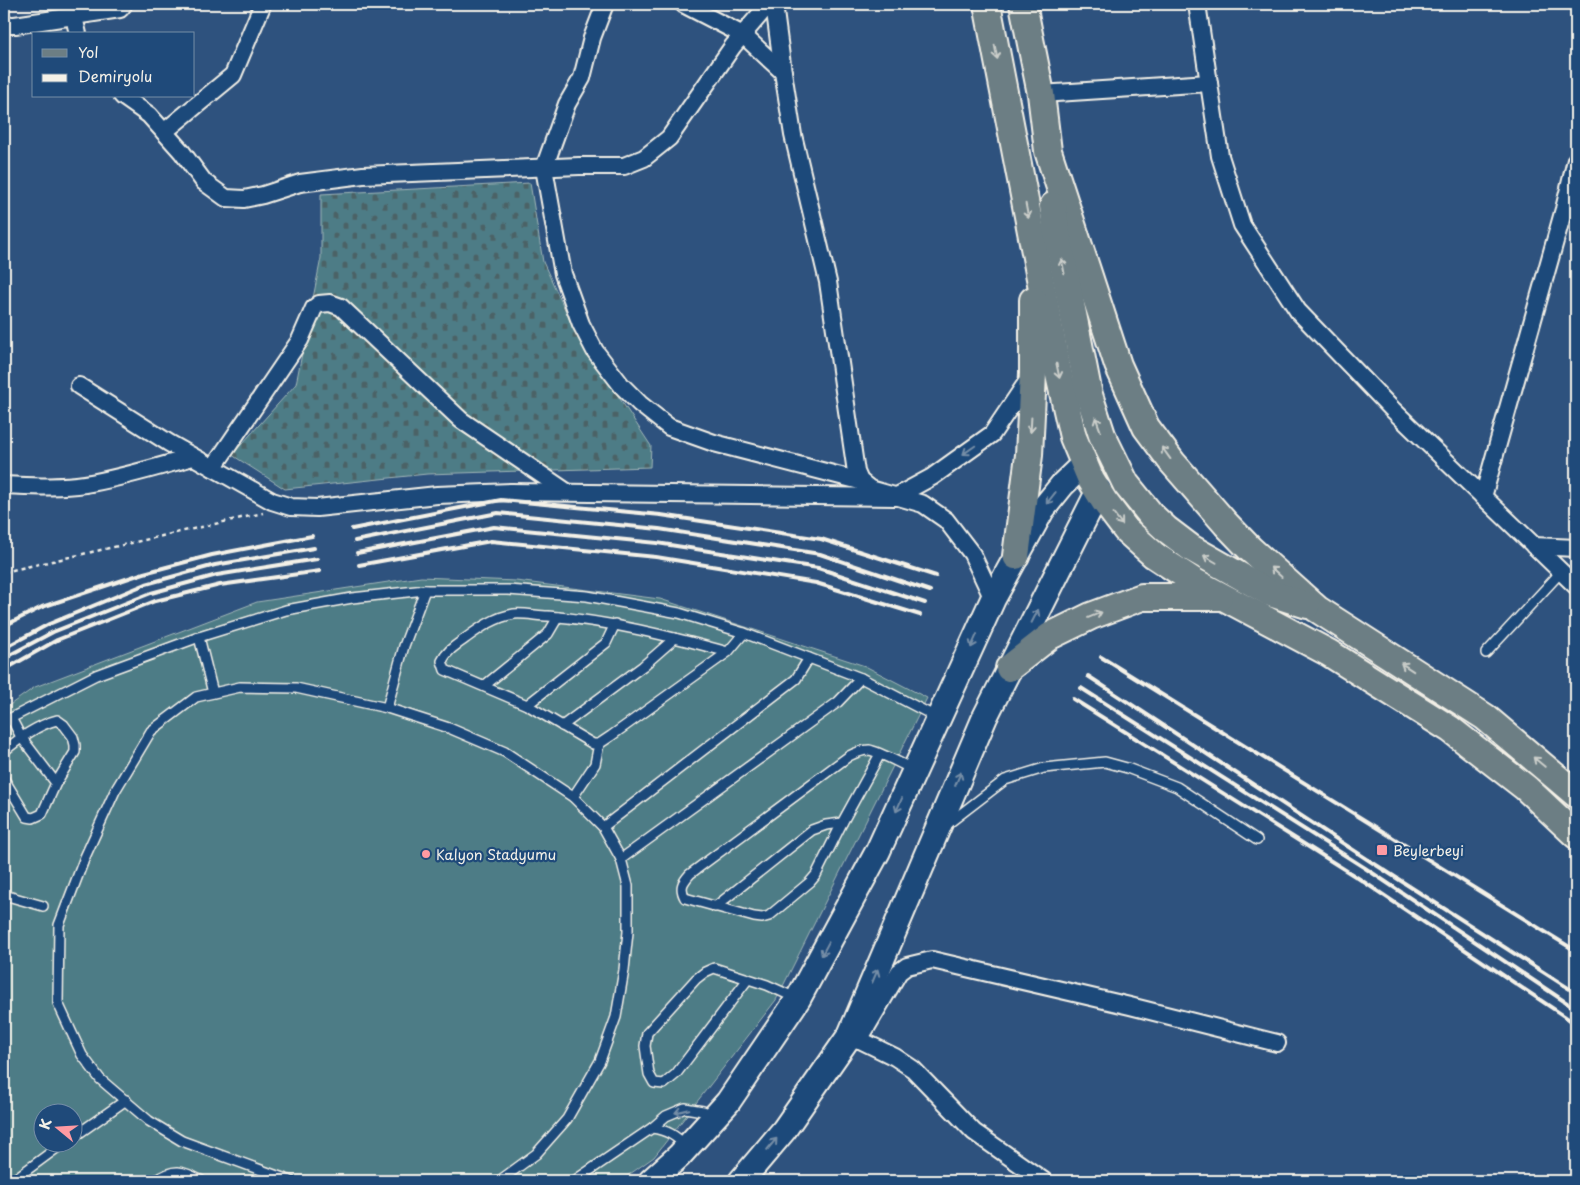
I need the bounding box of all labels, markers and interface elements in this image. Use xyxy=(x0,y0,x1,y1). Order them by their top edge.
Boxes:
legend xyxy=(32,32,195,98)
text: Yol xyxy=(78,40,99,63)
one-way arrow xyxy=(992,43,1002,59)
text: Demiryolu xyxy=(78,64,152,87)
one-way arrow xyxy=(1023,203,1033,219)
one-way arrow xyxy=(1058,258,1067,274)
one-way arrow xyxy=(1054,362,1064,378)
one-way arrow xyxy=(1026,417,1035,433)
one-way arrow xyxy=(1093,417,1102,432)
one-way arrow xyxy=(963,445,977,455)
one-way arrow xyxy=(1161,446,1171,460)
one-way arrow xyxy=(1046,491,1056,505)
one-way arrow xyxy=(1113,512,1123,526)
one-way arrow xyxy=(1203,554,1218,564)
one-way arrow xyxy=(1270,566,1283,578)
one-way arrow xyxy=(1031,609,1040,624)
one-way arrow xyxy=(1087,610,1102,619)
one-way arrow xyxy=(968,633,978,648)
one-way arrow xyxy=(1401,662,1415,672)
one-way arrow xyxy=(1532,757,1545,768)
one-way arrow xyxy=(955,771,964,786)
one-way arrow xyxy=(894,797,904,812)
place label: Beylerbeyi xyxy=(1393,840,1464,861)
marker: Beylerbeyi xyxy=(1375,843,1389,857)
place label: Kalyon Stadyumu xyxy=(436,844,556,865)
marker: Kalyon Stadyumu xyxy=(420,848,432,860)
one-way arrow xyxy=(820,942,830,957)
one-way arrow xyxy=(871,969,880,984)
north arrow xyxy=(32,1102,82,1152)
one-way arrow xyxy=(674,1107,690,1116)
text: K xyxy=(34,1116,57,1132)
one-way arrow xyxy=(767,1138,778,1151)

